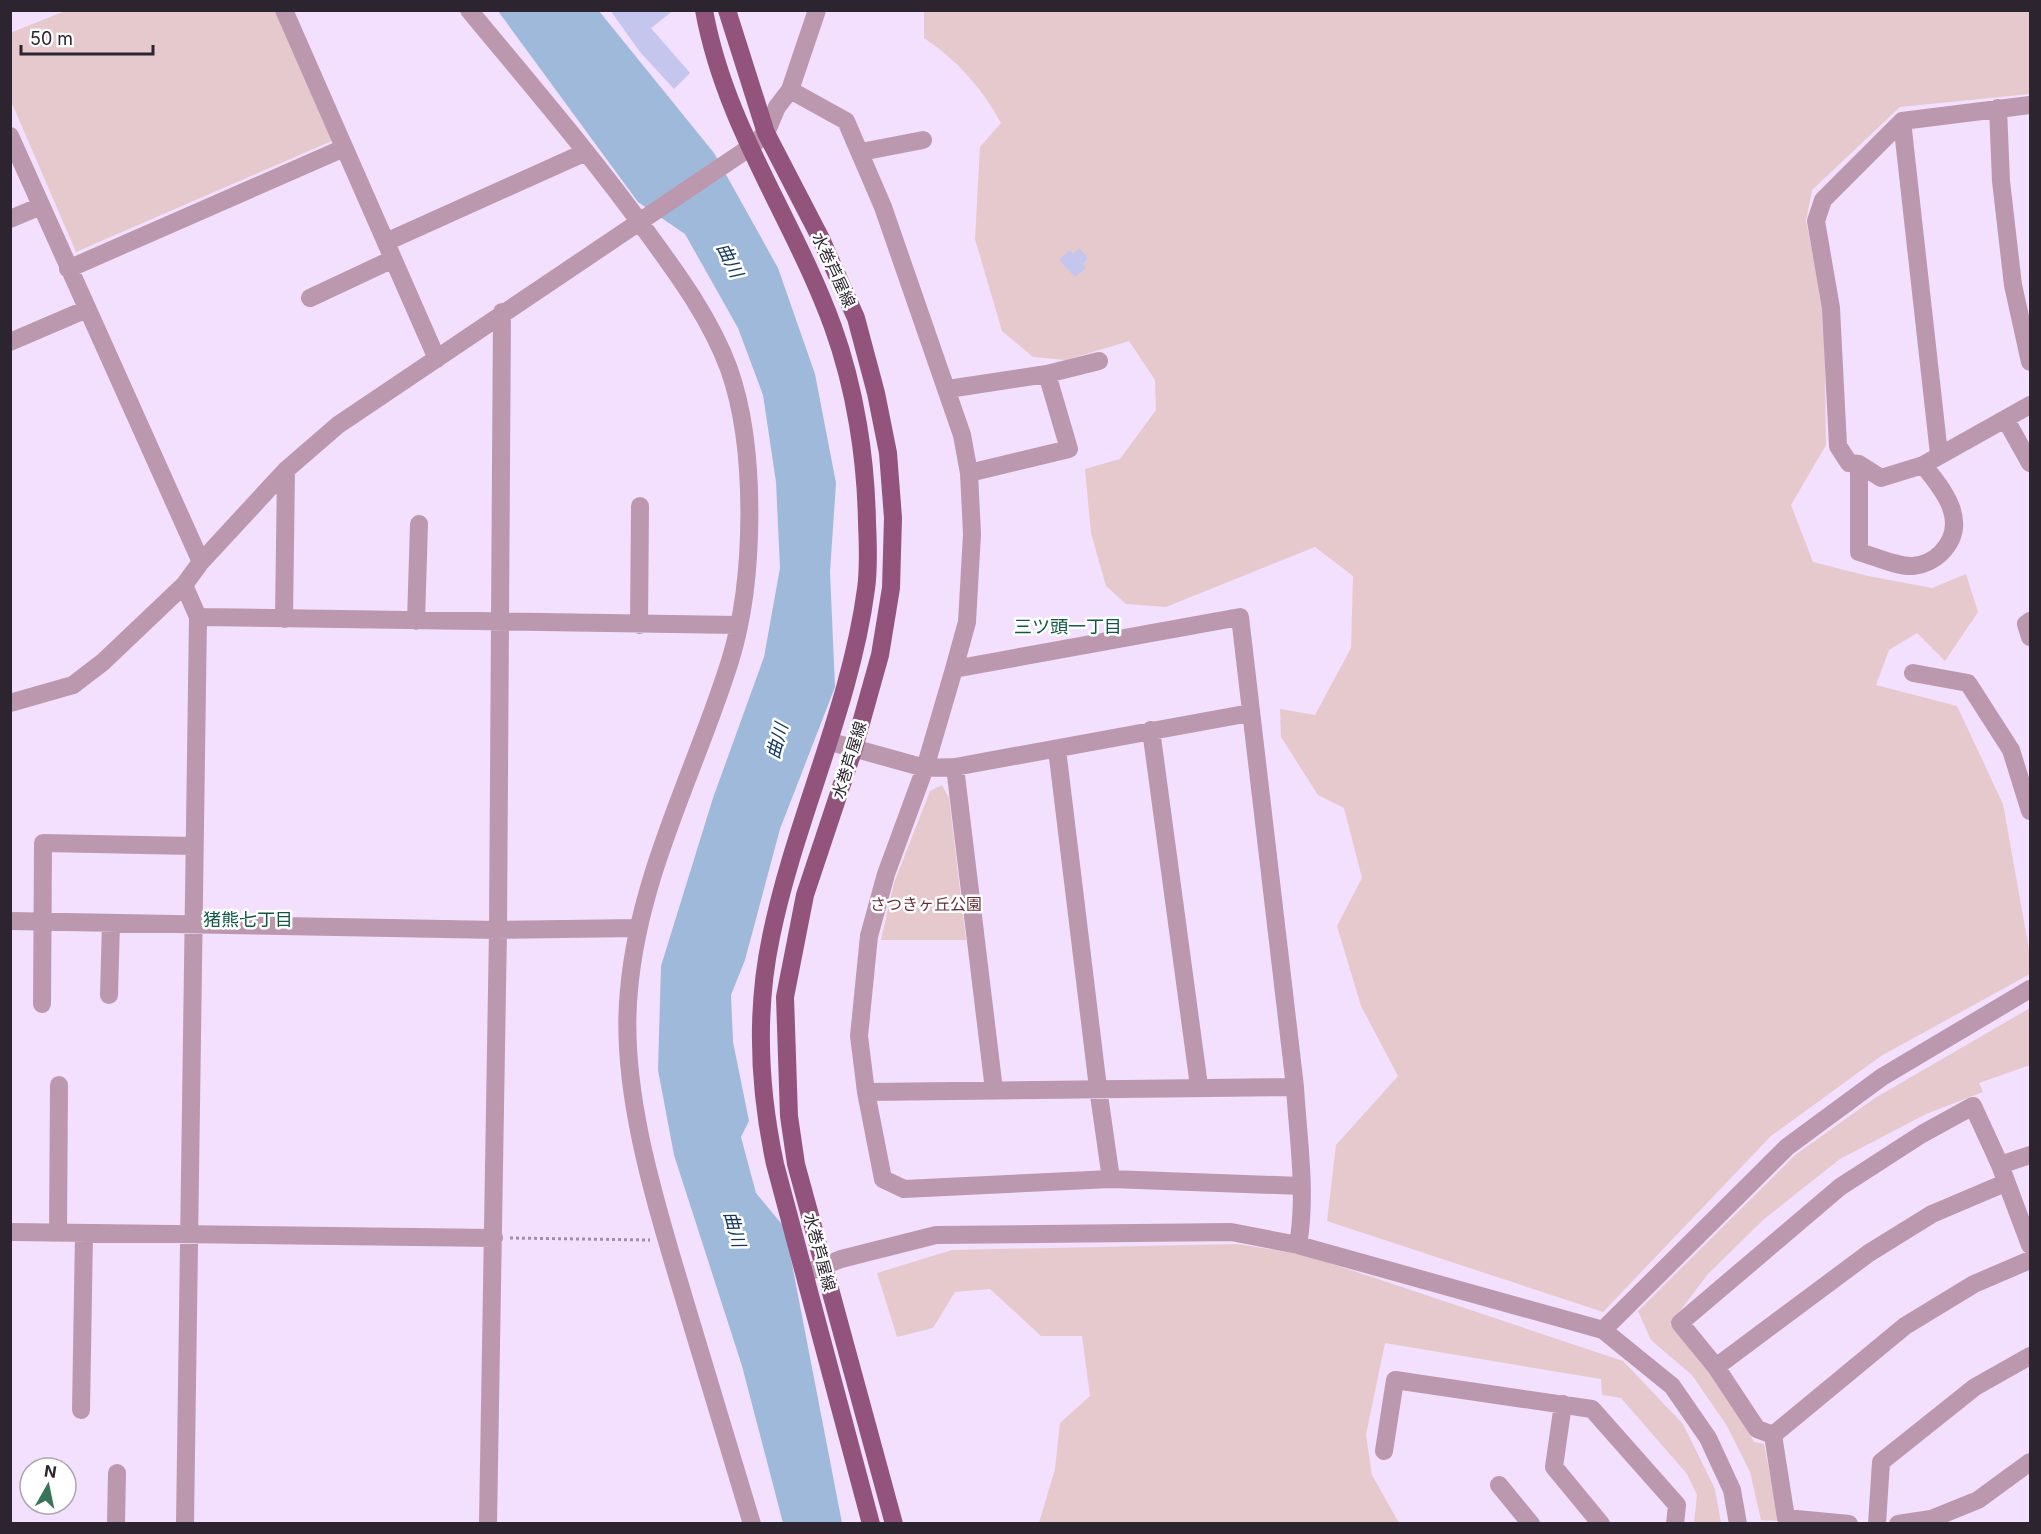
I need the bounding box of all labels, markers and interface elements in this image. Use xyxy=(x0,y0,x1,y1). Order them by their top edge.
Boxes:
scale bar xyxy=(21,18,153,56)
text: 50 m xyxy=(30,28,73,49)
street label: 水巻芦屋線 xyxy=(808,230,860,310)
water label: 曲川 xyxy=(713,239,748,283)
district label: 三ツ頭一丁目 xyxy=(1014,616,1122,637)
water label: 曲川 xyxy=(762,719,792,761)
street label: 水巻芦屋線 xyxy=(828,719,870,801)
park label: さつきヶ丘公園 xyxy=(870,894,982,914)
district label: 猪熊七丁目 xyxy=(203,909,293,930)
water label: 曲川 xyxy=(720,1209,750,1251)
street label: 水巻芦屋線 xyxy=(800,1211,840,1293)
north arrow xyxy=(18,1456,78,1516)
text: N xyxy=(43,1460,58,1482)

